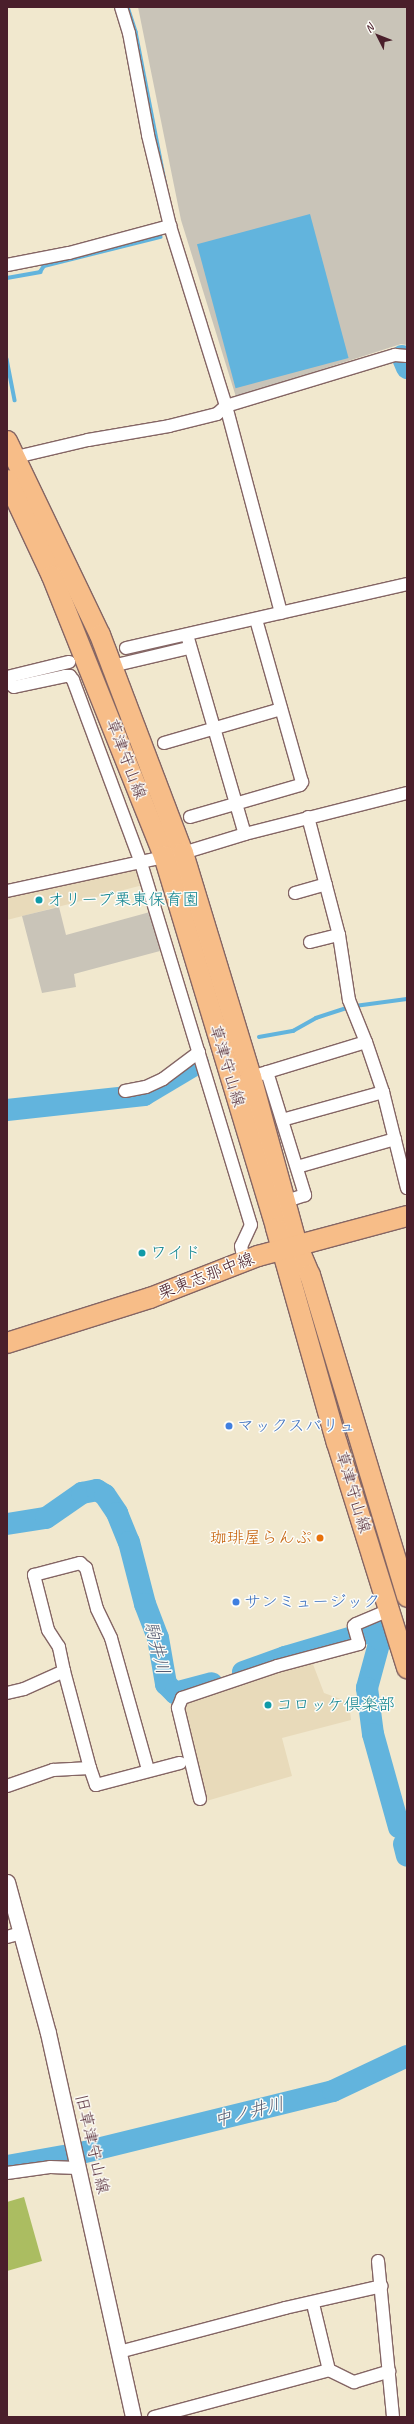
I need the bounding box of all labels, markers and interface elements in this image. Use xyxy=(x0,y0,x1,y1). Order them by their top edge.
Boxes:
north arrow xyxy=(358,16,398,56)
text: N xyxy=(362,21,377,35)
street label: 草津守山線 xyxy=(101,716,151,802)
place label: オリーブ栗東保育園 xyxy=(47,890,200,910)
marker: オリーブ栗東保育園 xyxy=(34,895,44,905)
street label: 草津守山線 xyxy=(205,1022,249,1110)
place label: ワイド xyxy=(150,1243,201,1263)
marker: ワイド xyxy=(137,1248,147,1258)
street label: 栗東志那中線 xyxy=(155,1248,257,1304)
place label: マックスバリュ xyxy=(237,1416,356,1436)
marker: マックスバリュ xyxy=(224,1421,234,1431)
street label: 草津守山線 xyxy=(331,1448,375,1536)
place label: 珈琲屋らんぷ xyxy=(210,1528,312,1548)
marker: 珈琲屋らんぷ xyxy=(315,1533,325,1543)
place label: サンミュージック xyxy=(244,1592,380,1612)
marker: サンミュージック xyxy=(231,1597,241,1607)
water label: 駒井川 xyxy=(140,1619,174,1677)
place label: コロッケ倶楽部 xyxy=(276,1695,395,1715)
marker: コロッケ倶楽部 xyxy=(263,1700,273,1710)
street label: 旧草津守山線 xyxy=(71,2092,113,2196)
water label: 中ノ井川 xyxy=(211,2093,287,2131)

